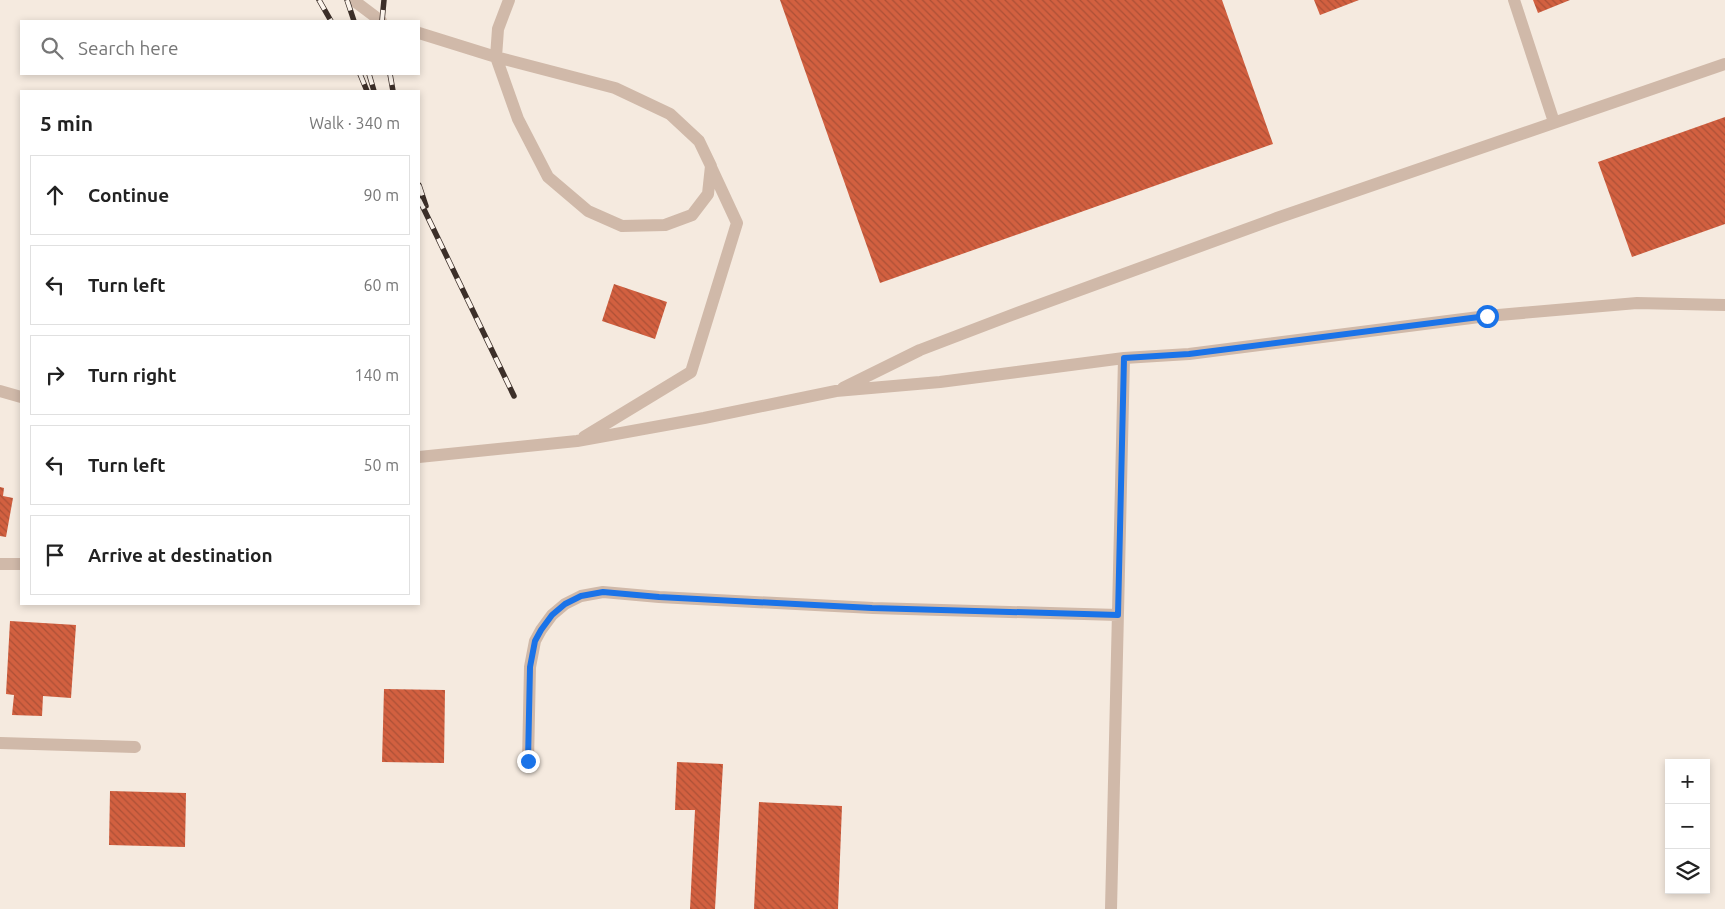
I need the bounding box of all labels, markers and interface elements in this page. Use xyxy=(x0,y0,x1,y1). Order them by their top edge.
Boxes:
search box xyxy=(20,20,420,75)
icon: search xyxy=(38,34,66,62)
text: Search here xyxy=(78,37,178,59)
text: 5 min xyxy=(40,111,93,135)
text: Walk · 340 m xyxy=(309,114,400,132)
icon: ahead xyxy=(41,181,69,209)
text: Continue xyxy=(88,184,169,206)
text: 90 m xyxy=(363,186,399,204)
icon: left xyxy=(41,271,69,299)
text: Turn left xyxy=(88,274,166,296)
text: 60 m xyxy=(363,276,399,294)
route start xyxy=(1476,305,1499,328)
icon: right xyxy=(41,361,69,389)
text: Turn right xyxy=(88,364,176,386)
text: 140 m xyxy=(354,366,399,384)
icon: left xyxy=(41,451,69,479)
text: Turn left xyxy=(88,454,166,476)
text: 50 m xyxy=(363,456,399,474)
icon: arrive xyxy=(41,541,69,569)
text: Arrive at destination xyxy=(88,544,273,566)
route end xyxy=(517,750,540,773)
map controls xyxy=(1665,759,1710,894)
button: + xyxy=(1665,759,1710,804)
button: − xyxy=(1665,804,1710,849)
button: layers xyxy=(1665,849,1710,894)

